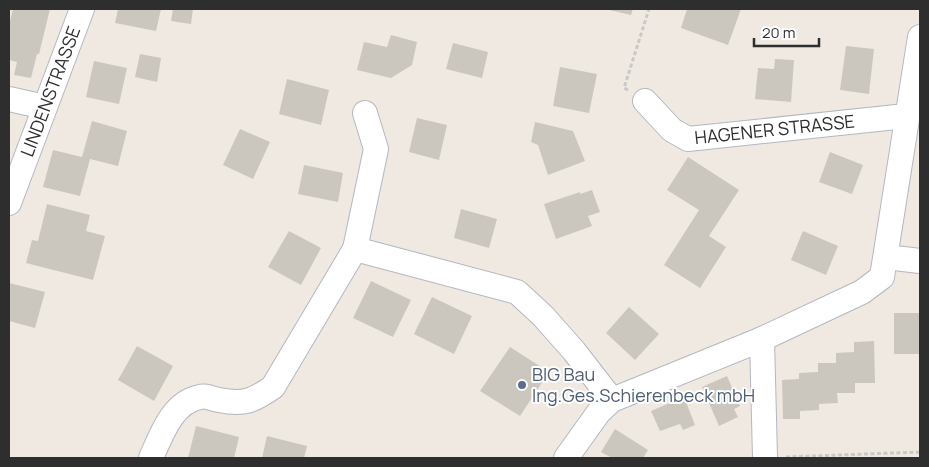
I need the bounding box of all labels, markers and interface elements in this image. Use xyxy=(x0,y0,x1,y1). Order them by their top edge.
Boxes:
scale bar xyxy=(754,15,819,47)
text: 20 m xyxy=(762,22,795,43)
street label: LINDENSTRASSE xyxy=(15,23,85,160)
street label: HAGENER STRASSE xyxy=(693,108,856,149)
place label: BIG Bau Ing.Ges.Schierenbeck mbH xyxy=(532,362,755,407)
marker: BIG Bau Ing.Ges.Schierenbeck mbH xyxy=(516,379,528,391)

